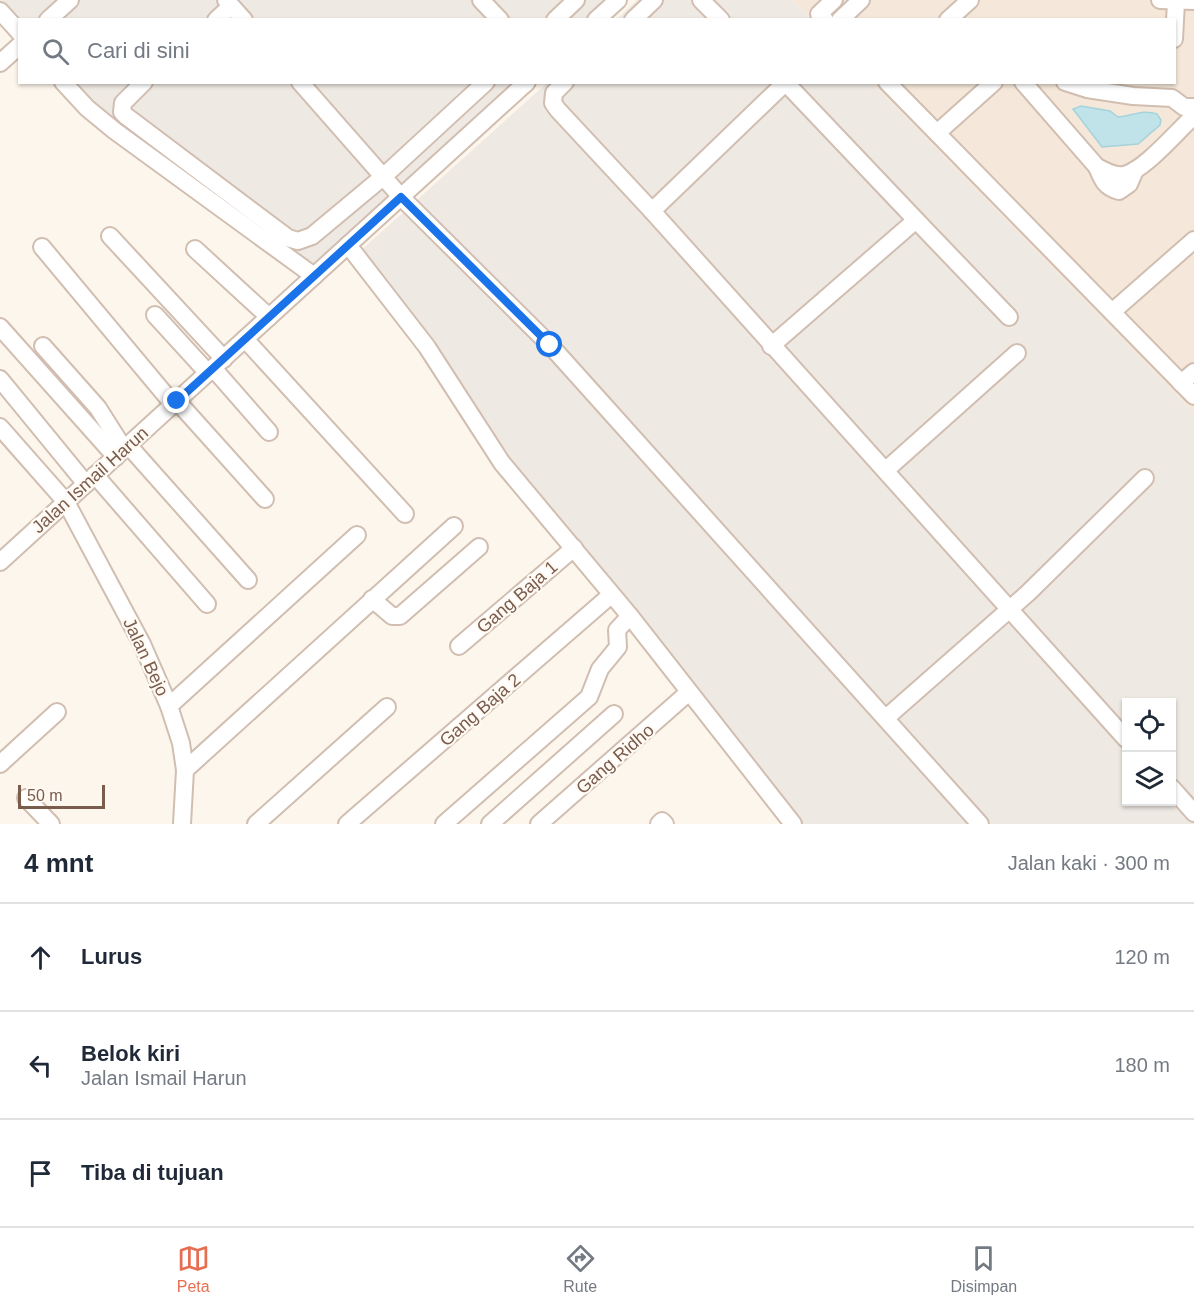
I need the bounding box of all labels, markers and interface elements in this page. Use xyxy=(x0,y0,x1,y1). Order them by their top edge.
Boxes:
search box xyxy=(18,18,1176,84)
icon: search xyxy=(39,35,72,68)
text: Cari di sini xyxy=(87,38,190,63)
route start xyxy=(536,331,562,357)
route end xyxy=(163,387,189,413)
street label: Jalan Ismail Harun xyxy=(28,423,152,537)
street label: Gang Baja 1 xyxy=(473,557,561,637)
street label: Jalan Bejo xyxy=(119,615,173,699)
street label: Gang Baja 2 xyxy=(436,670,524,750)
map controls xyxy=(1122,698,1176,806)
button: locate xyxy=(1122,698,1176,752)
street label: Gang Ridho xyxy=(572,720,658,798)
button: layers xyxy=(1122,752,1176,806)
scale bar xyxy=(18,782,105,810)
text: 50 m xyxy=(27,787,63,804)
text: 4 mnt xyxy=(24,848,93,878)
text: Jalan kaki · 300 m xyxy=(1008,852,1170,874)
icon: ahead xyxy=(24,941,57,974)
text: Lurus xyxy=(81,944,142,969)
text: 120 m xyxy=(1114,946,1170,968)
text: Belok kiri xyxy=(81,1041,180,1066)
icon: left xyxy=(24,1049,57,1082)
text: 180 m xyxy=(1114,1054,1170,1076)
text: Jalan Ismail Harun xyxy=(81,1067,247,1089)
icon: arrive xyxy=(24,1157,57,1190)
text: Tiba di tujuan xyxy=(81,1160,224,1185)
tab: Peta xyxy=(177,1242,210,1296)
tab: Rute xyxy=(563,1242,597,1296)
tab: Disimpan xyxy=(951,1242,1017,1296)

